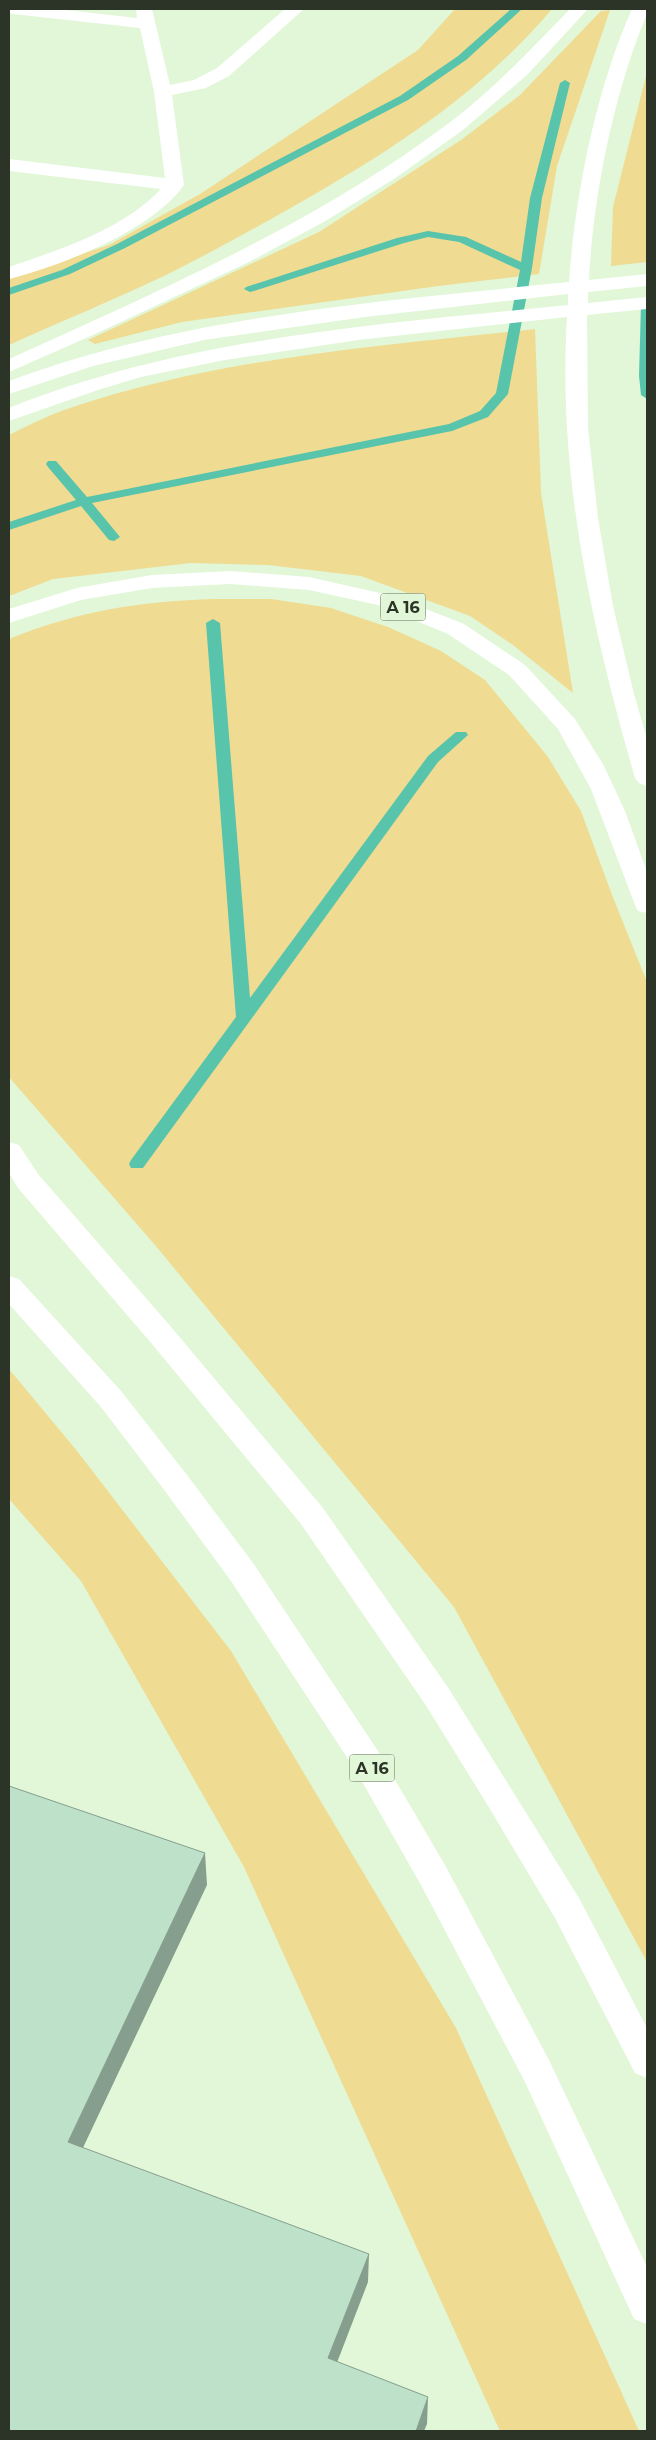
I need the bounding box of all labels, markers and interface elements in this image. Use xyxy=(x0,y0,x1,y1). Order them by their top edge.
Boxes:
road number: A 16 xyxy=(380,594,426,620)
road number: A 16 xyxy=(350,1755,394,1782)

